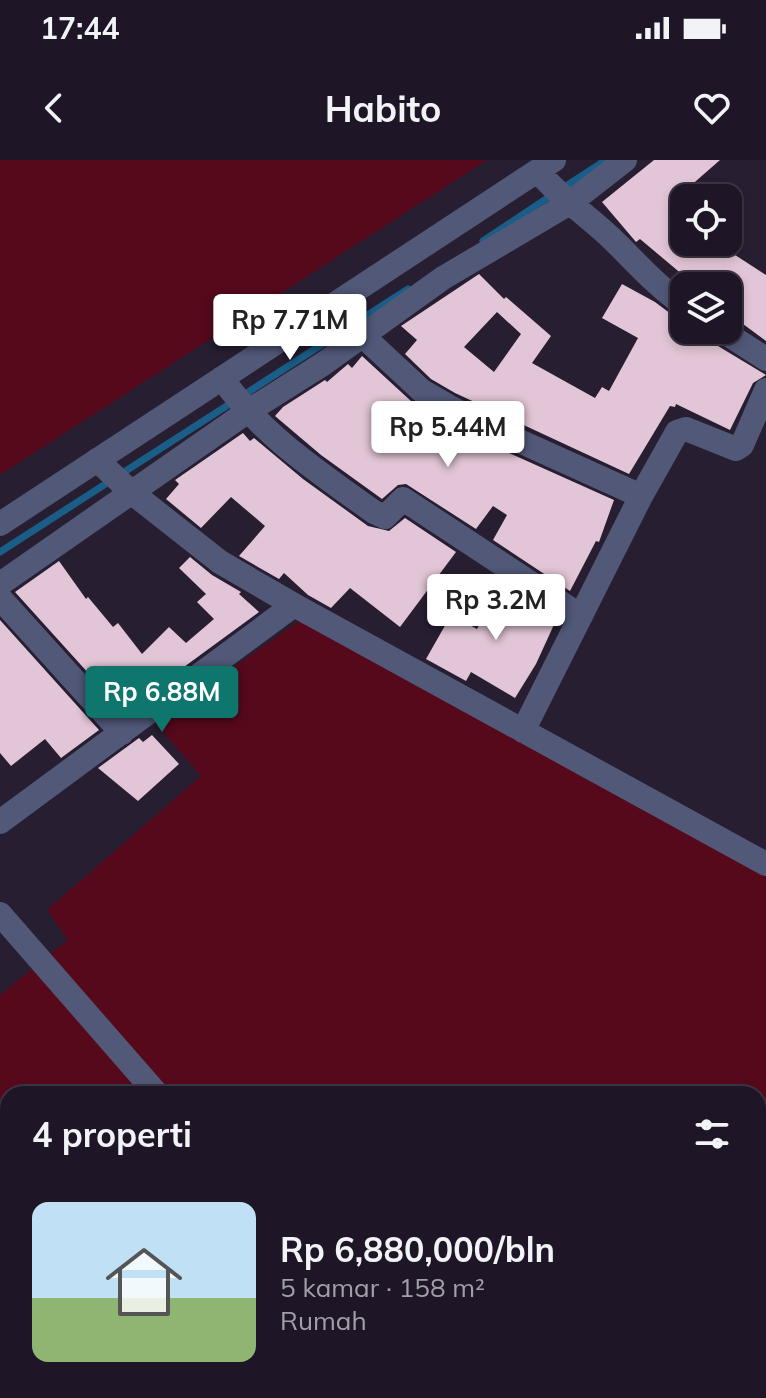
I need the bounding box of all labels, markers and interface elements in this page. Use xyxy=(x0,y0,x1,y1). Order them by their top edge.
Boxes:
text: 17:44 xyxy=(40,9,119,47)
icon: back xyxy=(32,86,76,130)
text: Habito xyxy=(325,86,441,131)
icon: heart xyxy=(690,86,734,130)
map controls xyxy=(670,184,742,344)
button: locate xyxy=(670,184,742,256)
button: layers xyxy=(670,272,742,344)
pin: Rp 7.71M xyxy=(207,294,373,362)
text: Rp 7.71M xyxy=(231,303,349,336)
pin: Rp 5.44M xyxy=(365,401,531,469)
text: Rp 5.44M xyxy=(389,410,507,443)
pin: Rp 3.2M xyxy=(422,574,570,642)
text: Rp 3.2M xyxy=(445,583,547,616)
pin: Rp 6.88M xyxy=(79,666,245,734)
text: Rp 6.88M xyxy=(103,675,221,708)
icon: filters xyxy=(690,1112,734,1156)
text: 4 properti xyxy=(32,1113,192,1156)
text: Rp 6,880,000/bln xyxy=(280,1228,555,1271)
icon: home xyxy=(96,1234,192,1330)
text: 5 kamar · 158 m² xyxy=(280,1271,485,1304)
text: Rumah xyxy=(280,1304,367,1337)

